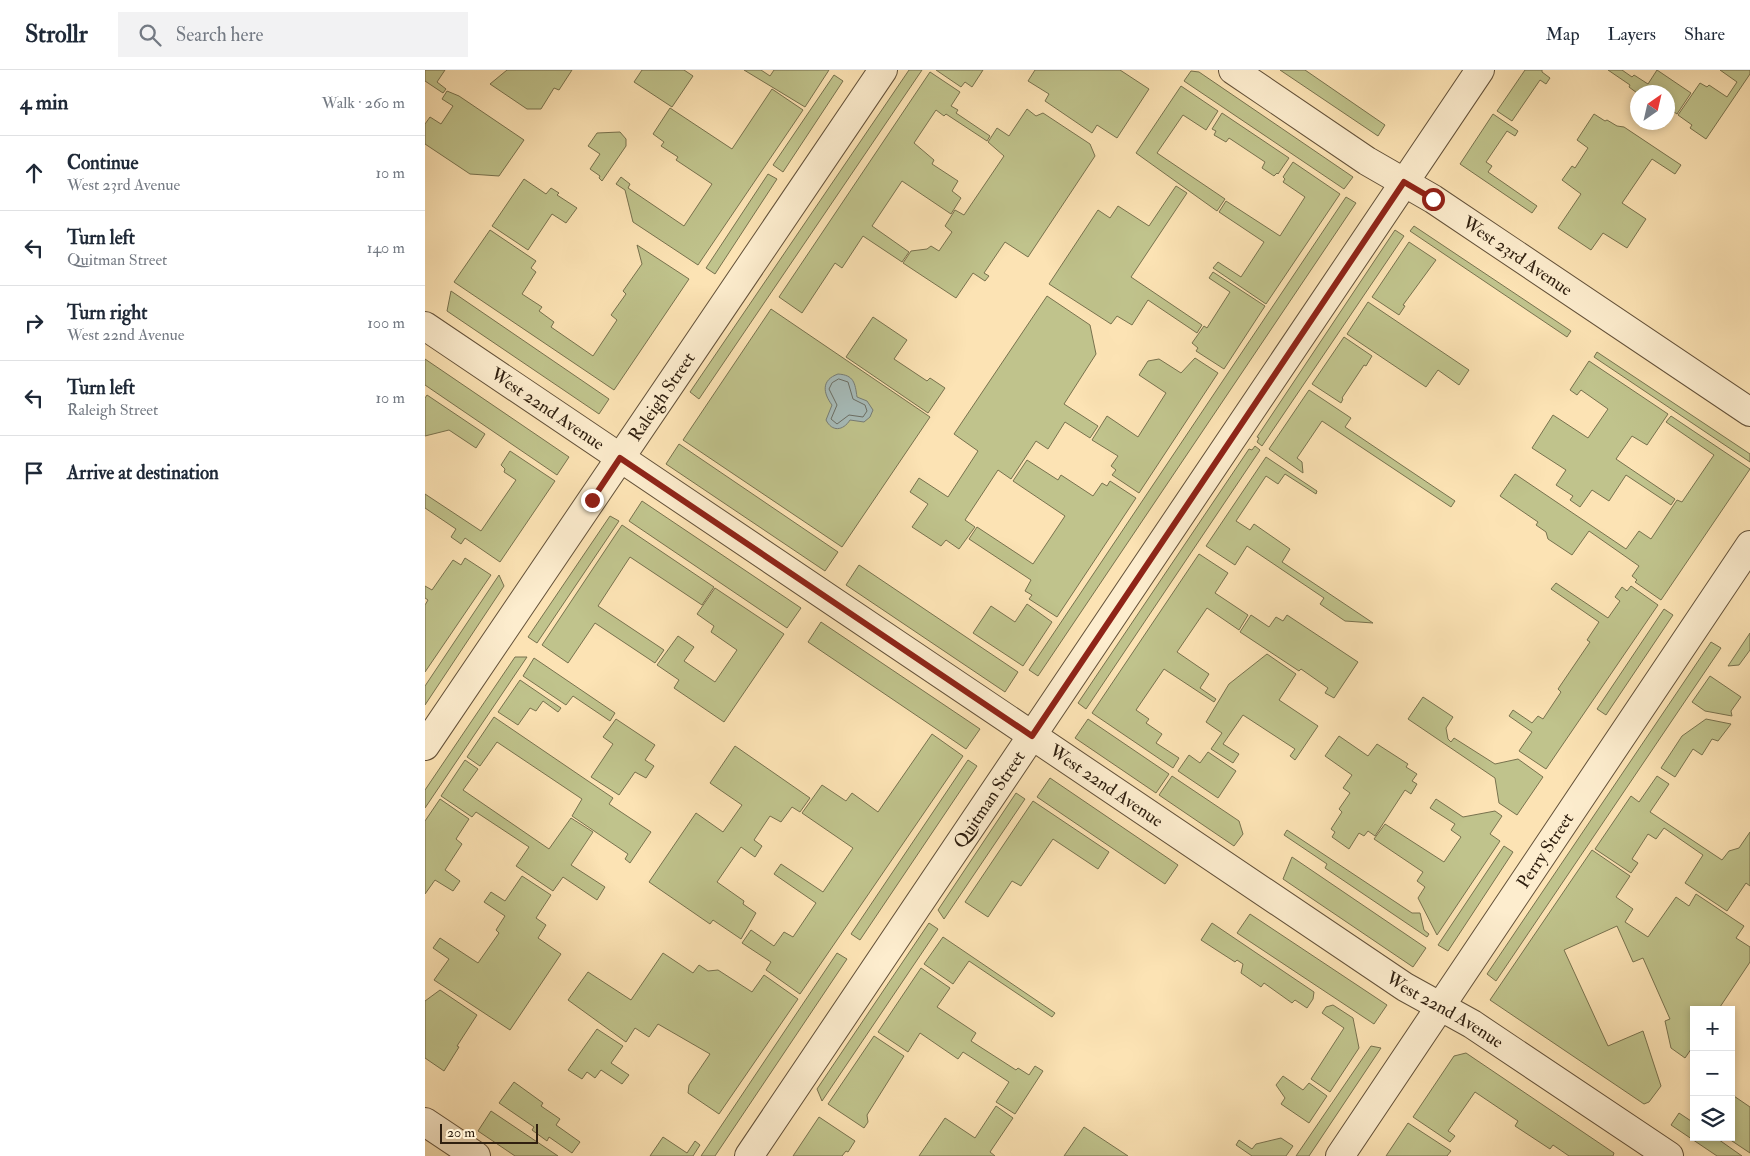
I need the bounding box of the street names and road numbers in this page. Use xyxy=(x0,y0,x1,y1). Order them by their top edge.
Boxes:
street label: West 23rd Avenue xyxy=(1457,210,1577,301)
street label: Raleigh Street xyxy=(623,348,700,446)
street label: West 22nd Avenue xyxy=(486,362,609,456)
street label: West 22nd Avenue xyxy=(1044,739,1168,832)
street label: Quitman Street xyxy=(948,746,1030,853)
street label: Perry Street xyxy=(1511,808,1579,893)
street label: West 22nd Avenue xyxy=(1381,966,1508,1054)

